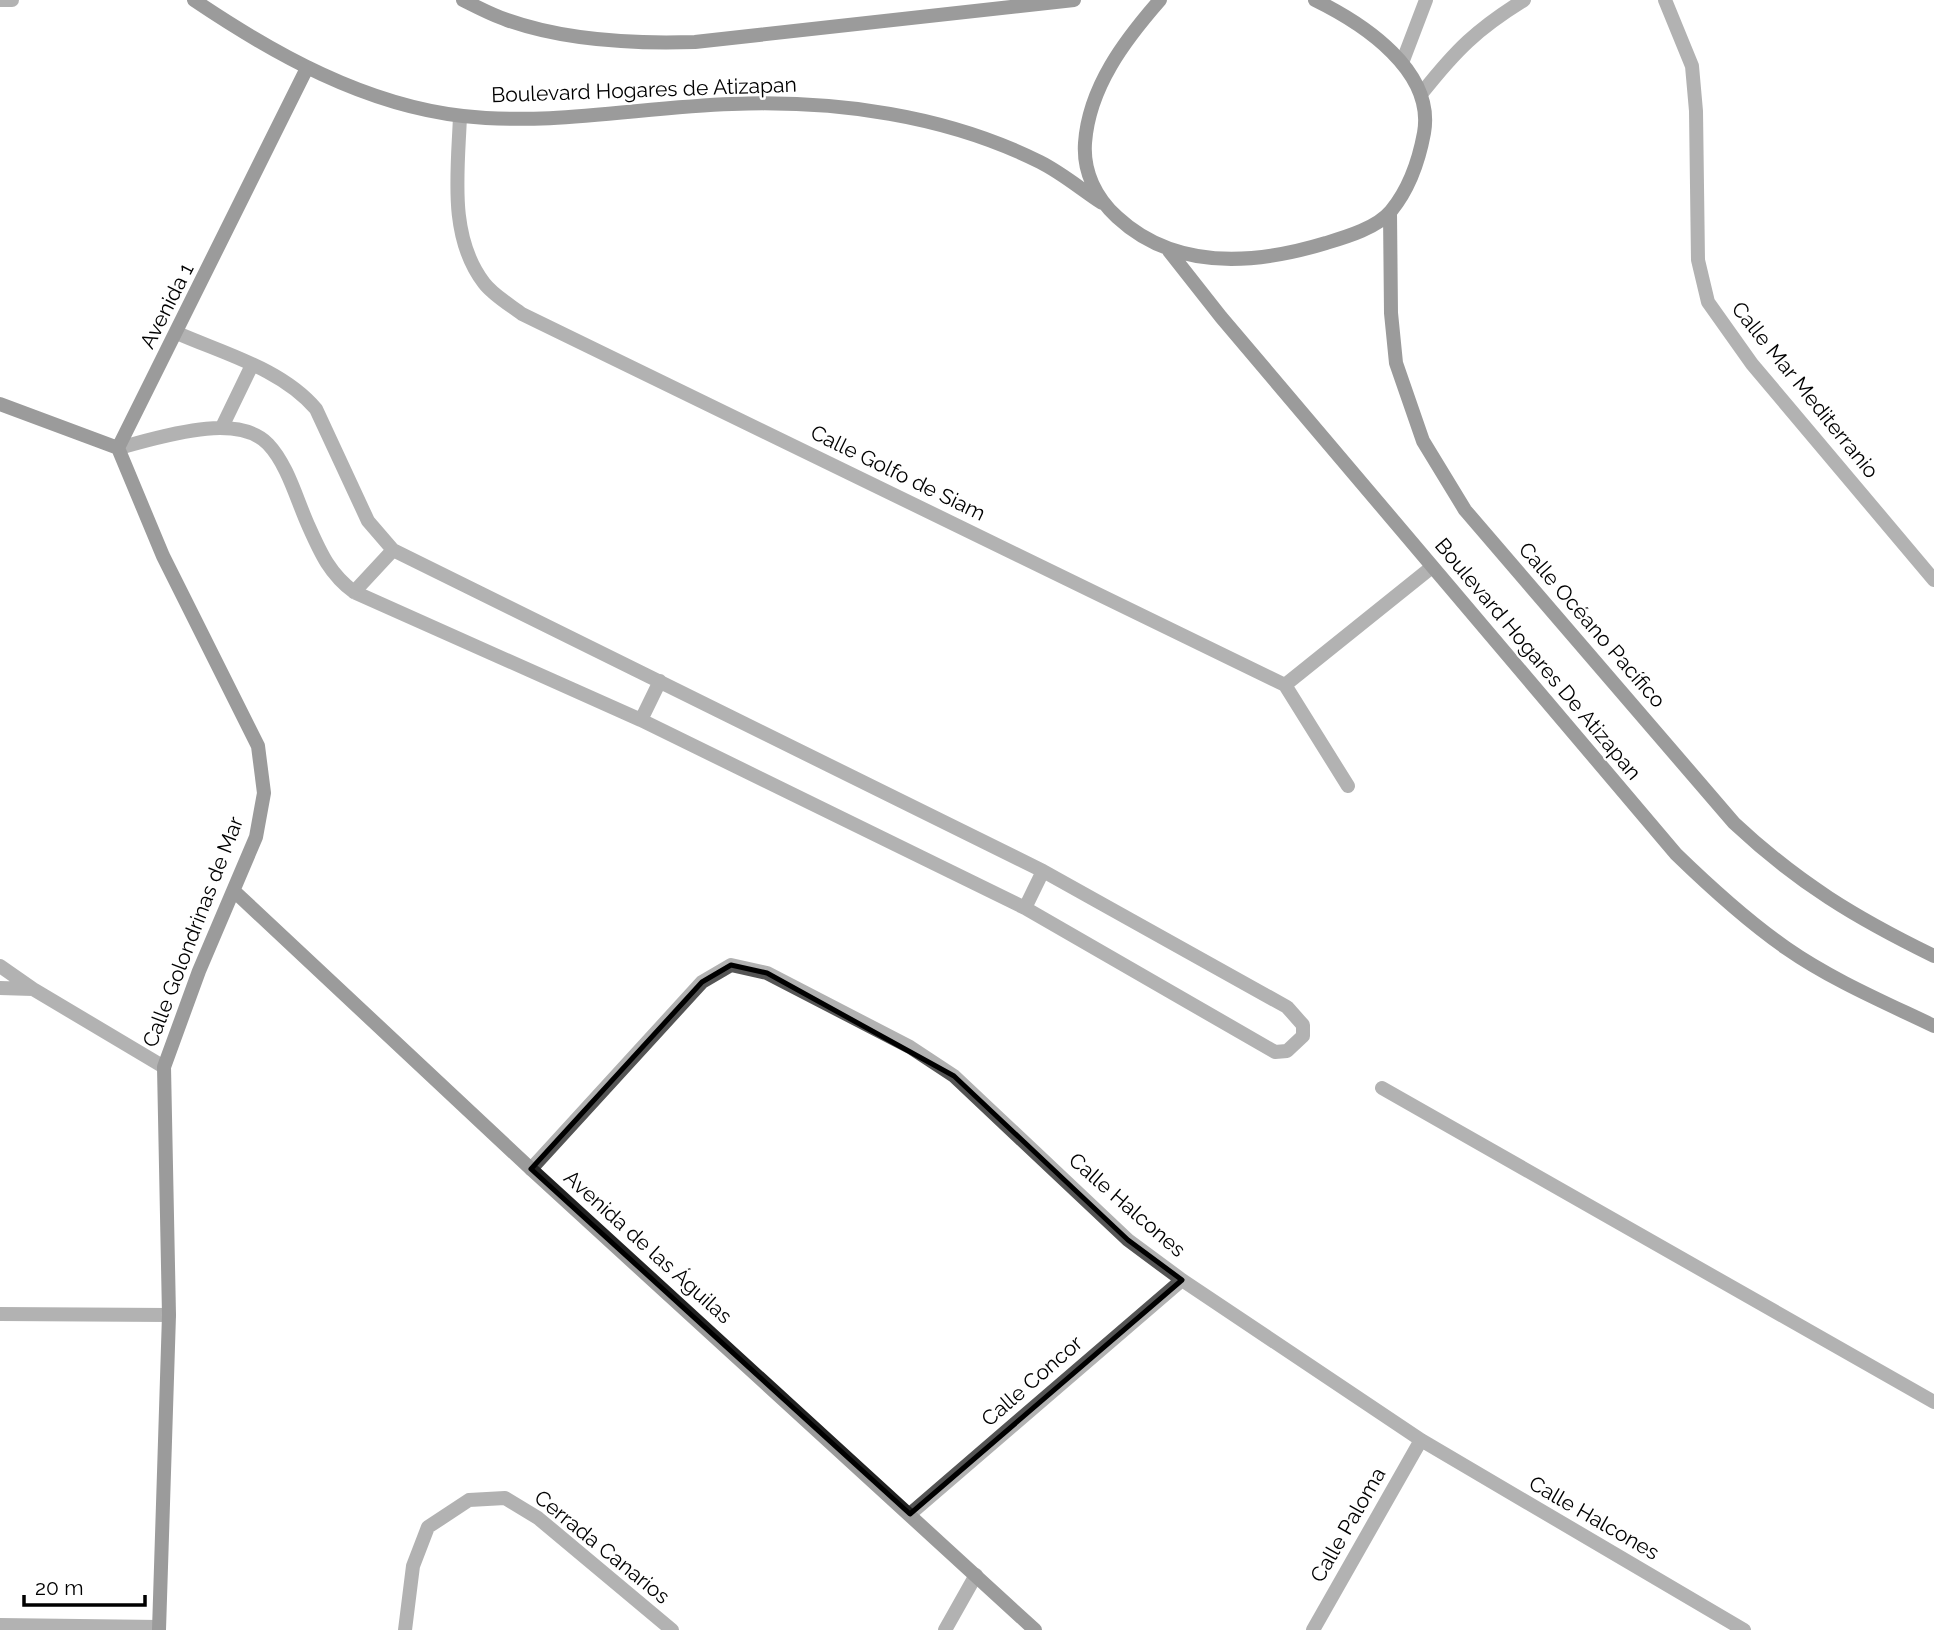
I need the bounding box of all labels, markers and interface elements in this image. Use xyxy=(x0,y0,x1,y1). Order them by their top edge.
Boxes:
street label: Boulevard Hogares de Atizapan xyxy=(491,72,797,107)
street label: Avenida 1 xyxy=(134,259,199,353)
street label: Calle Mar Mediterranio xyxy=(1727,296,1884,483)
street label: Calle Golfo de Siam xyxy=(807,419,990,526)
street label: Boulevard Hogares De Atizapan xyxy=(1430,533,1647,784)
street label: Calle Océano Pacífico xyxy=(1514,537,1671,713)
street label: Calle Golondrinas de Mar xyxy=(137,812,248,1051)
street label: Calle Halcones xyxy=(1064,1147,1191,1262)
street label: Avenida de las Águilas xyxy=(559,1165,737,1329)
street label: Calle Concor xyxy=(976,1330,1088,1431)
street label: Calle Paloma xyxy=(1305,1463,1390,1587)
street label: Calle Halcones xyxy=(1525,1470,1664,1565)
street label: Cerrada Canarios xyxy=(530,1484,675,1609)
scale bar xyxy=(24,1564,145,1608)
text: 20 m xyxy=(35,1575,83,1600)

